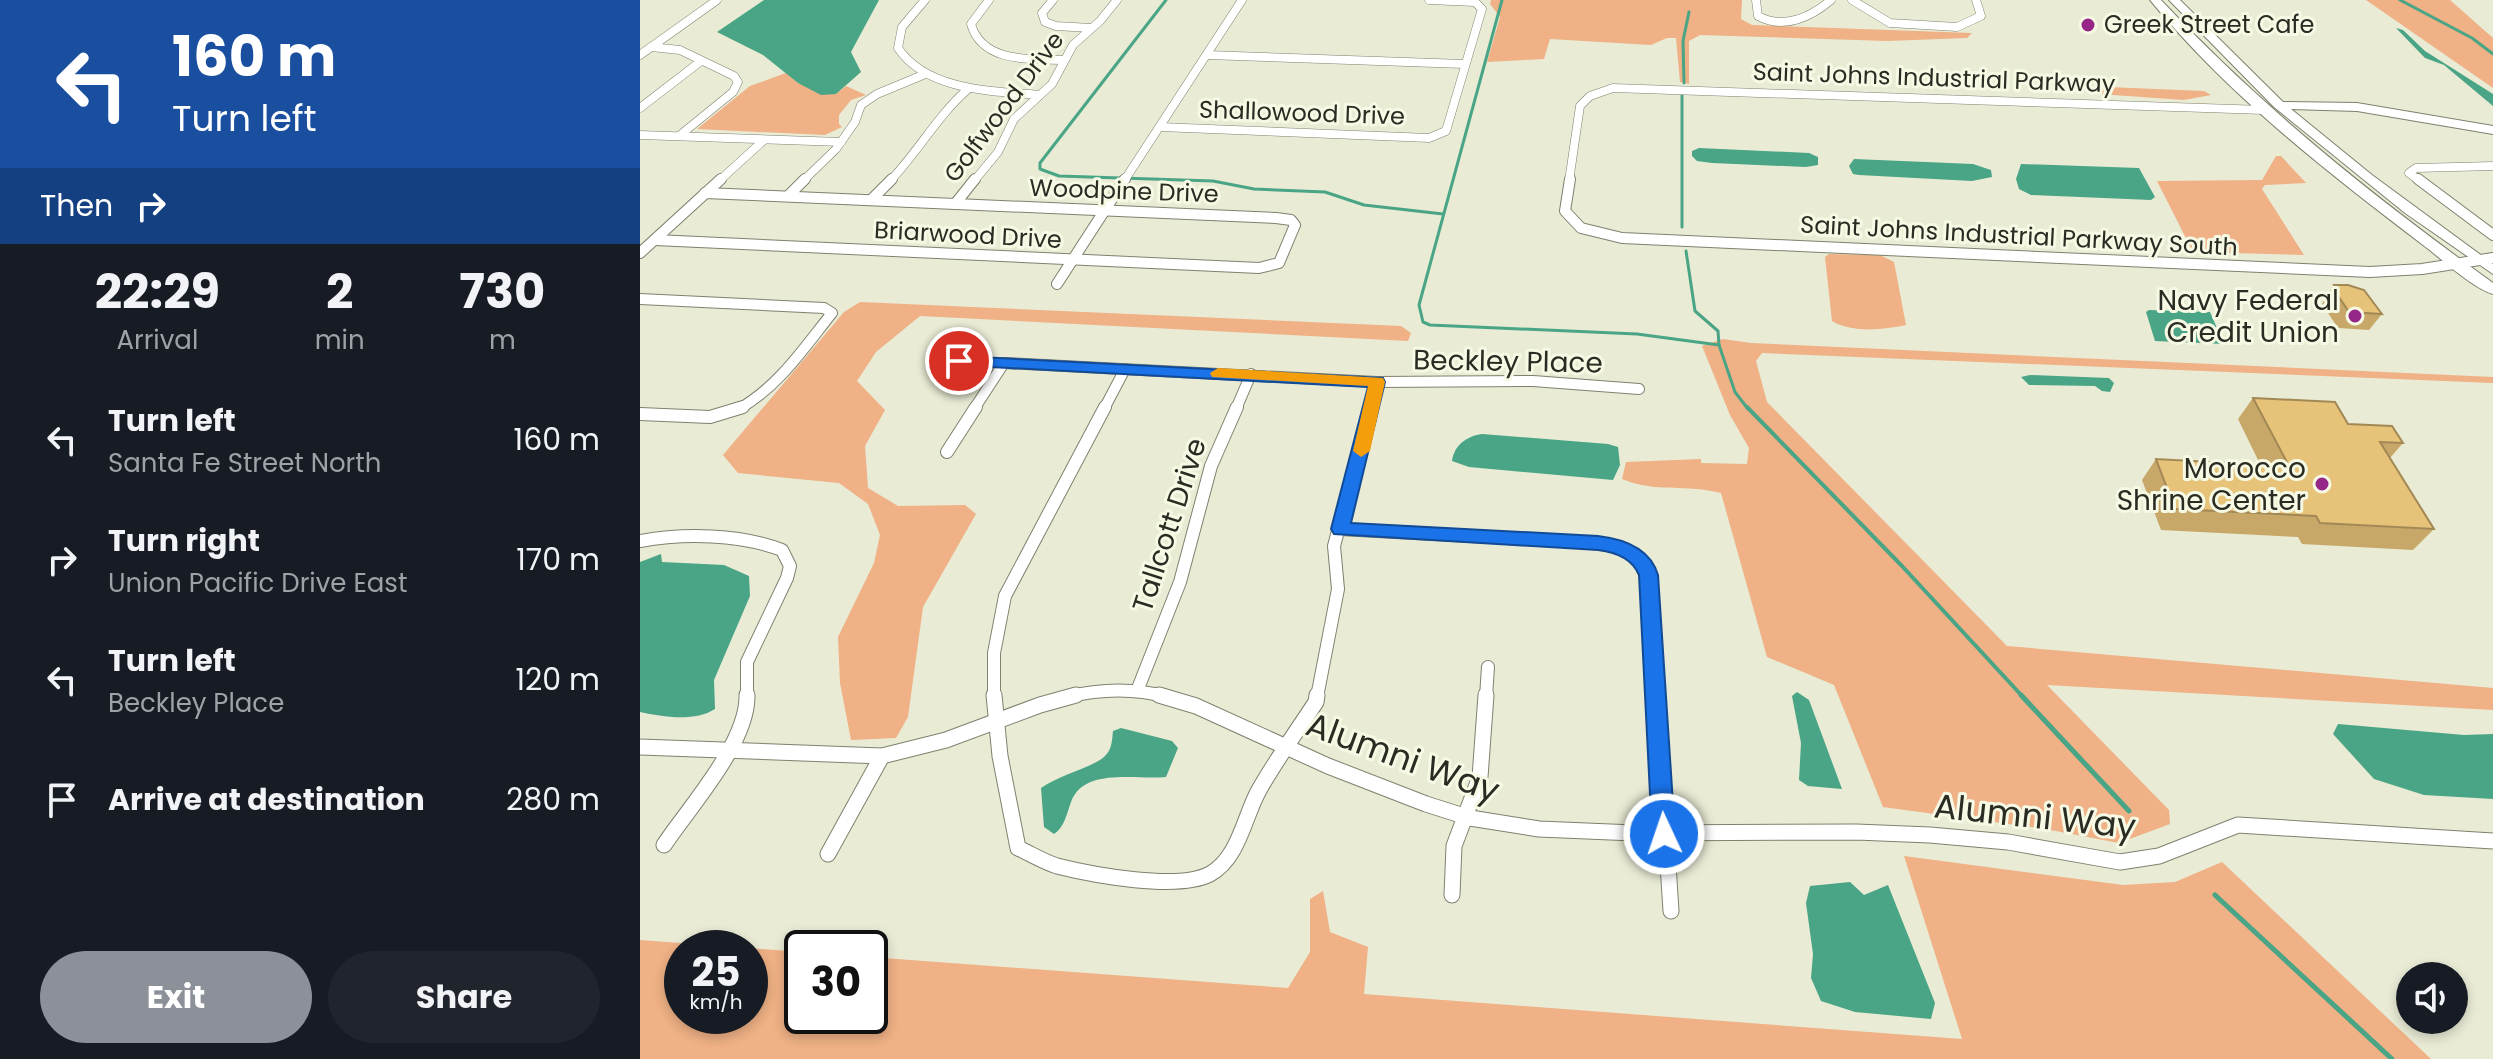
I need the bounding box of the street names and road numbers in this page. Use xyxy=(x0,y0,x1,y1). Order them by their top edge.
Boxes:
street label: Golfwood Drive xyxy=(936,24,1071,189)
street label: Saint Johns Industrial Parkway xyxy=(1752,55,2116,100)
street label: Shallowood Drive xyxy=(1198,92,1406,133)
street label: Woodpine Drive xyxy=(1029,171,1219,210)
street label: Saint Johns Industrial Parkway South xyxy=(1799,208,2239,263)
street label: Briarwood Drive xyxy=(873,213,1063,256)
street label: Beckley Place xyxy=(1413,340,1603,383)
street label: Tallcott Drive xyxy=(1123,433,1216,617)
street label: Alumni Way xyxy=(1300,700,1506,814)
street label: Alumni Way xyxy=(1932,782,2138,850)

